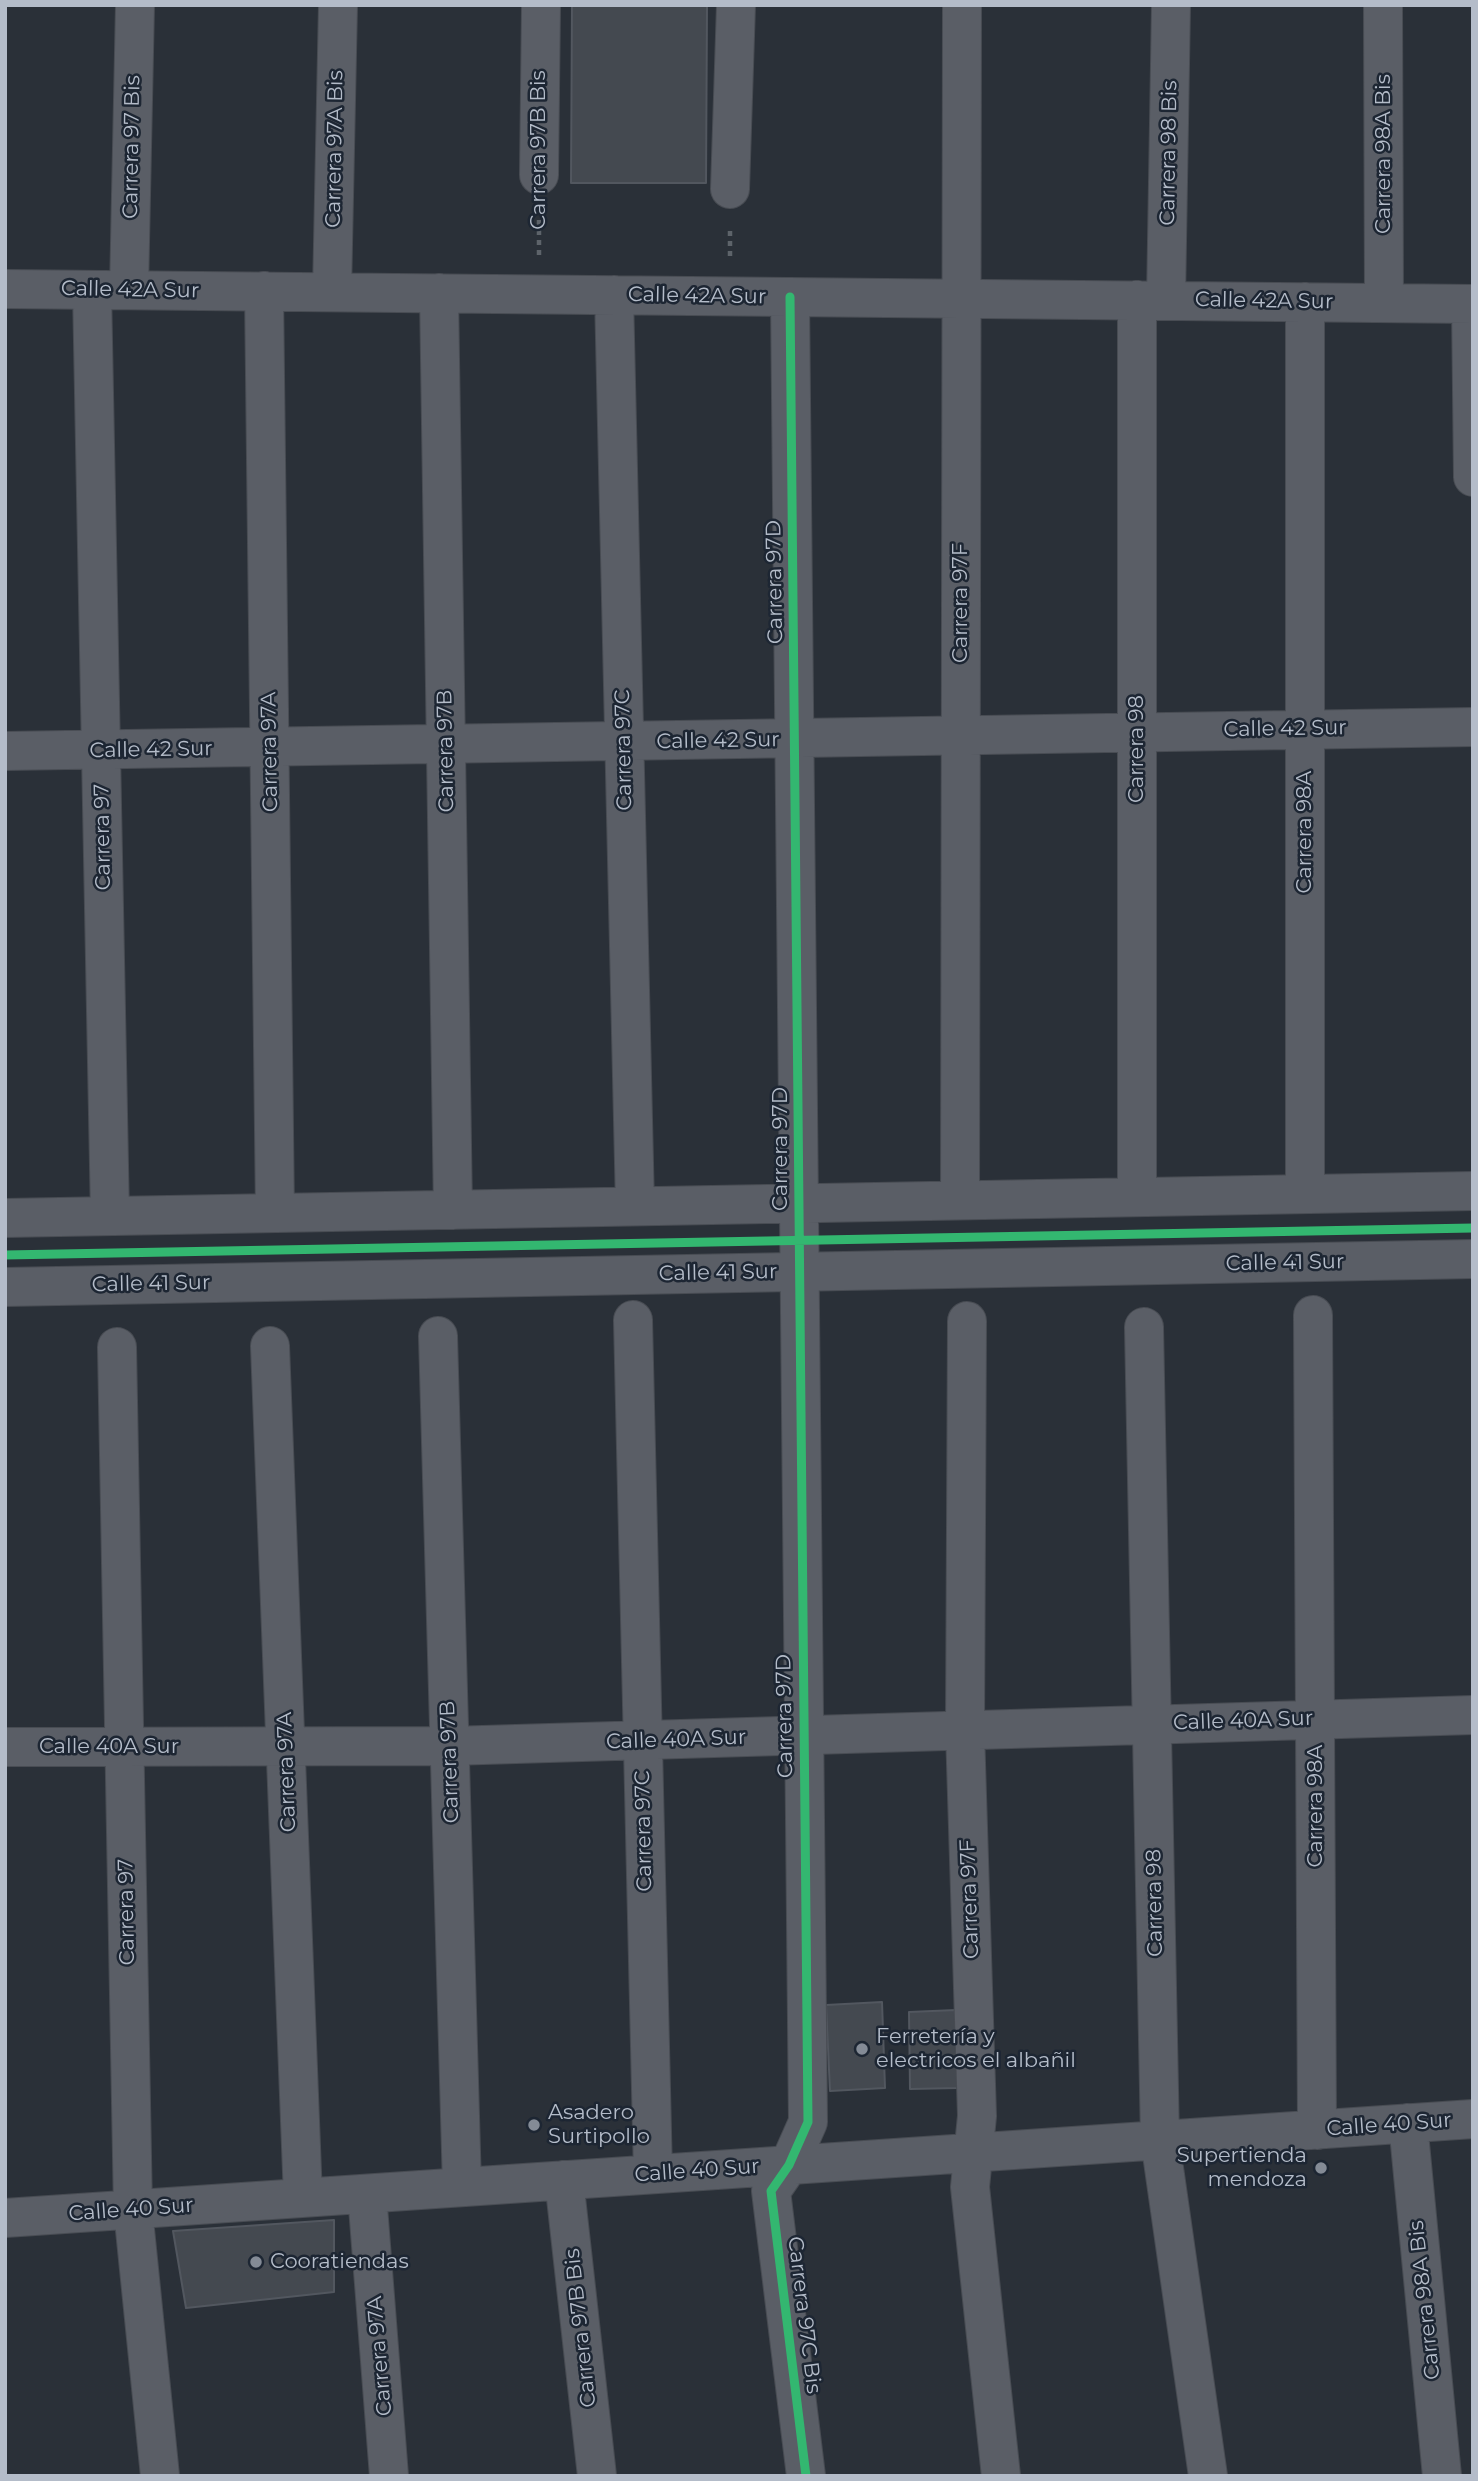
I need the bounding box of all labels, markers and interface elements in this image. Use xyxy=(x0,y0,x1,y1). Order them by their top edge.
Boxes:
street label: Carrera 97A Bis xyxy=(321,70,349,228)
street label: Carrera 97B Bis xyxy=(526,70,552,230)
street label: Carrera 98A Bis xyxy=(1371,74,1397,234)
street label: Carrera 97 Bis xyxy=(118,75,146,219)
street label: Carrera 98 Bis xyxy=(1155,80,1183,226)
street label: Calle 42A Sur xyxy=(61,276,199,304)
street label: Calle 42A Sur xyxy=(628,282,766,310)
street label: Calle 42A Sur xyxy=(1195,287,1333,315)
street label: Carrera 97D xyxy=(761,520,789,644)
street label: Carrera 97F xyxy=(948,543,974,663)
street label: Carrera 97C xyxy=(610,689,638,811)
street label: Carrera 97B xyxy=(432,690,460,812)
street label: Carrera 97A xyxy=(256,692,284,812)
street label: Carrera 98 xyxy=(1124,695,1150,803)
street label: Calle 42 Sur xyxy=(1223,715,1347,743)
street label: Calle 42 Sur xyxy=(656,727,780,755)
street label: Calle 42 Sur xyxy=(89,736,213,764)
street label: Carrera 98A xyxy=(1292,771,1318,893)
street label: Carrera 97 xyxy=(89,783,117,891)
street label: Carrera 97D xyxy=(768,1087,794,1211)
street label: Calle 41 Sur xyxy=(1226,1249,1344,1277)
street label: Calle 41 Sur xyxy=(659,1259,777,1287)
street label: Calle 41 Sur xyxy=(92,1270,210,1298)
street label: Carrera 97D xyxy=(771,1654,799,1778)
street label: Carrera 97B xyxy=(435,1700,465,1824)
street label: Calle 40A Sur xyxy=(1172,1706,1314,1736)
street label: Carrera 97A xyxy=(272,1711,302,1833)
street label: Calle 40A Sur xyxy=(605,1725,747,1755)
street label: Calle 40A Sur xyxy=(39,1734,179,1760)
street label: Carrera 98A xyxy=(1303,1745,1329,1867)
street label: Carrera 97C xyxy=(630,1770,658,1892)
street label: Carrera 97F xyxy=(955,1839,985,1959)
street label: Carrera 98 xyxy=(1141,1849,1169,1957)
street label: Carrera 97 xyxy=(113,1858,141,1966)
place label: Ferretería y electricos el albañil xyxy=(876,2024,1076,2074)
marker: Ferretería y electricos el albañil xyxy=(854,2041,870,2057)
place label: Asadero Surtipollo xyxy=(548,2100,650,2150)
street label: Calle 40 Sur xyxy=(1326,2108,1452,2142)
marker: Asadero Surtipollo xyxy=(526,2117,542,2133)
place label: Supertienda mendoza xyxy=(1177,2143,1307,2193)
street label: Calle 40 Sur xyxy=(634,2154,760,2188)
marker: Supertienda mendoza xyxy=(1313,2160,1329,2176)
street label: Calle 40 Sur xyxy=(68,2193,194,2227)
street label: Carrera 98A Bis xyxy=(1404,2219,1446,2381)
street label: Carrera 97C Bis xyxy=(782,2235,826,2395)
street label: Carrera 97B Bis xyxy=(560,2247,602,2409)
place label: Cooratiendas xyxy=(270,2249,409,2275)
marker: Cooratiendas xyxy=(248,2254,264,2270)
street label: Carrera 97A xyxy=(362,2295,398,2417)

